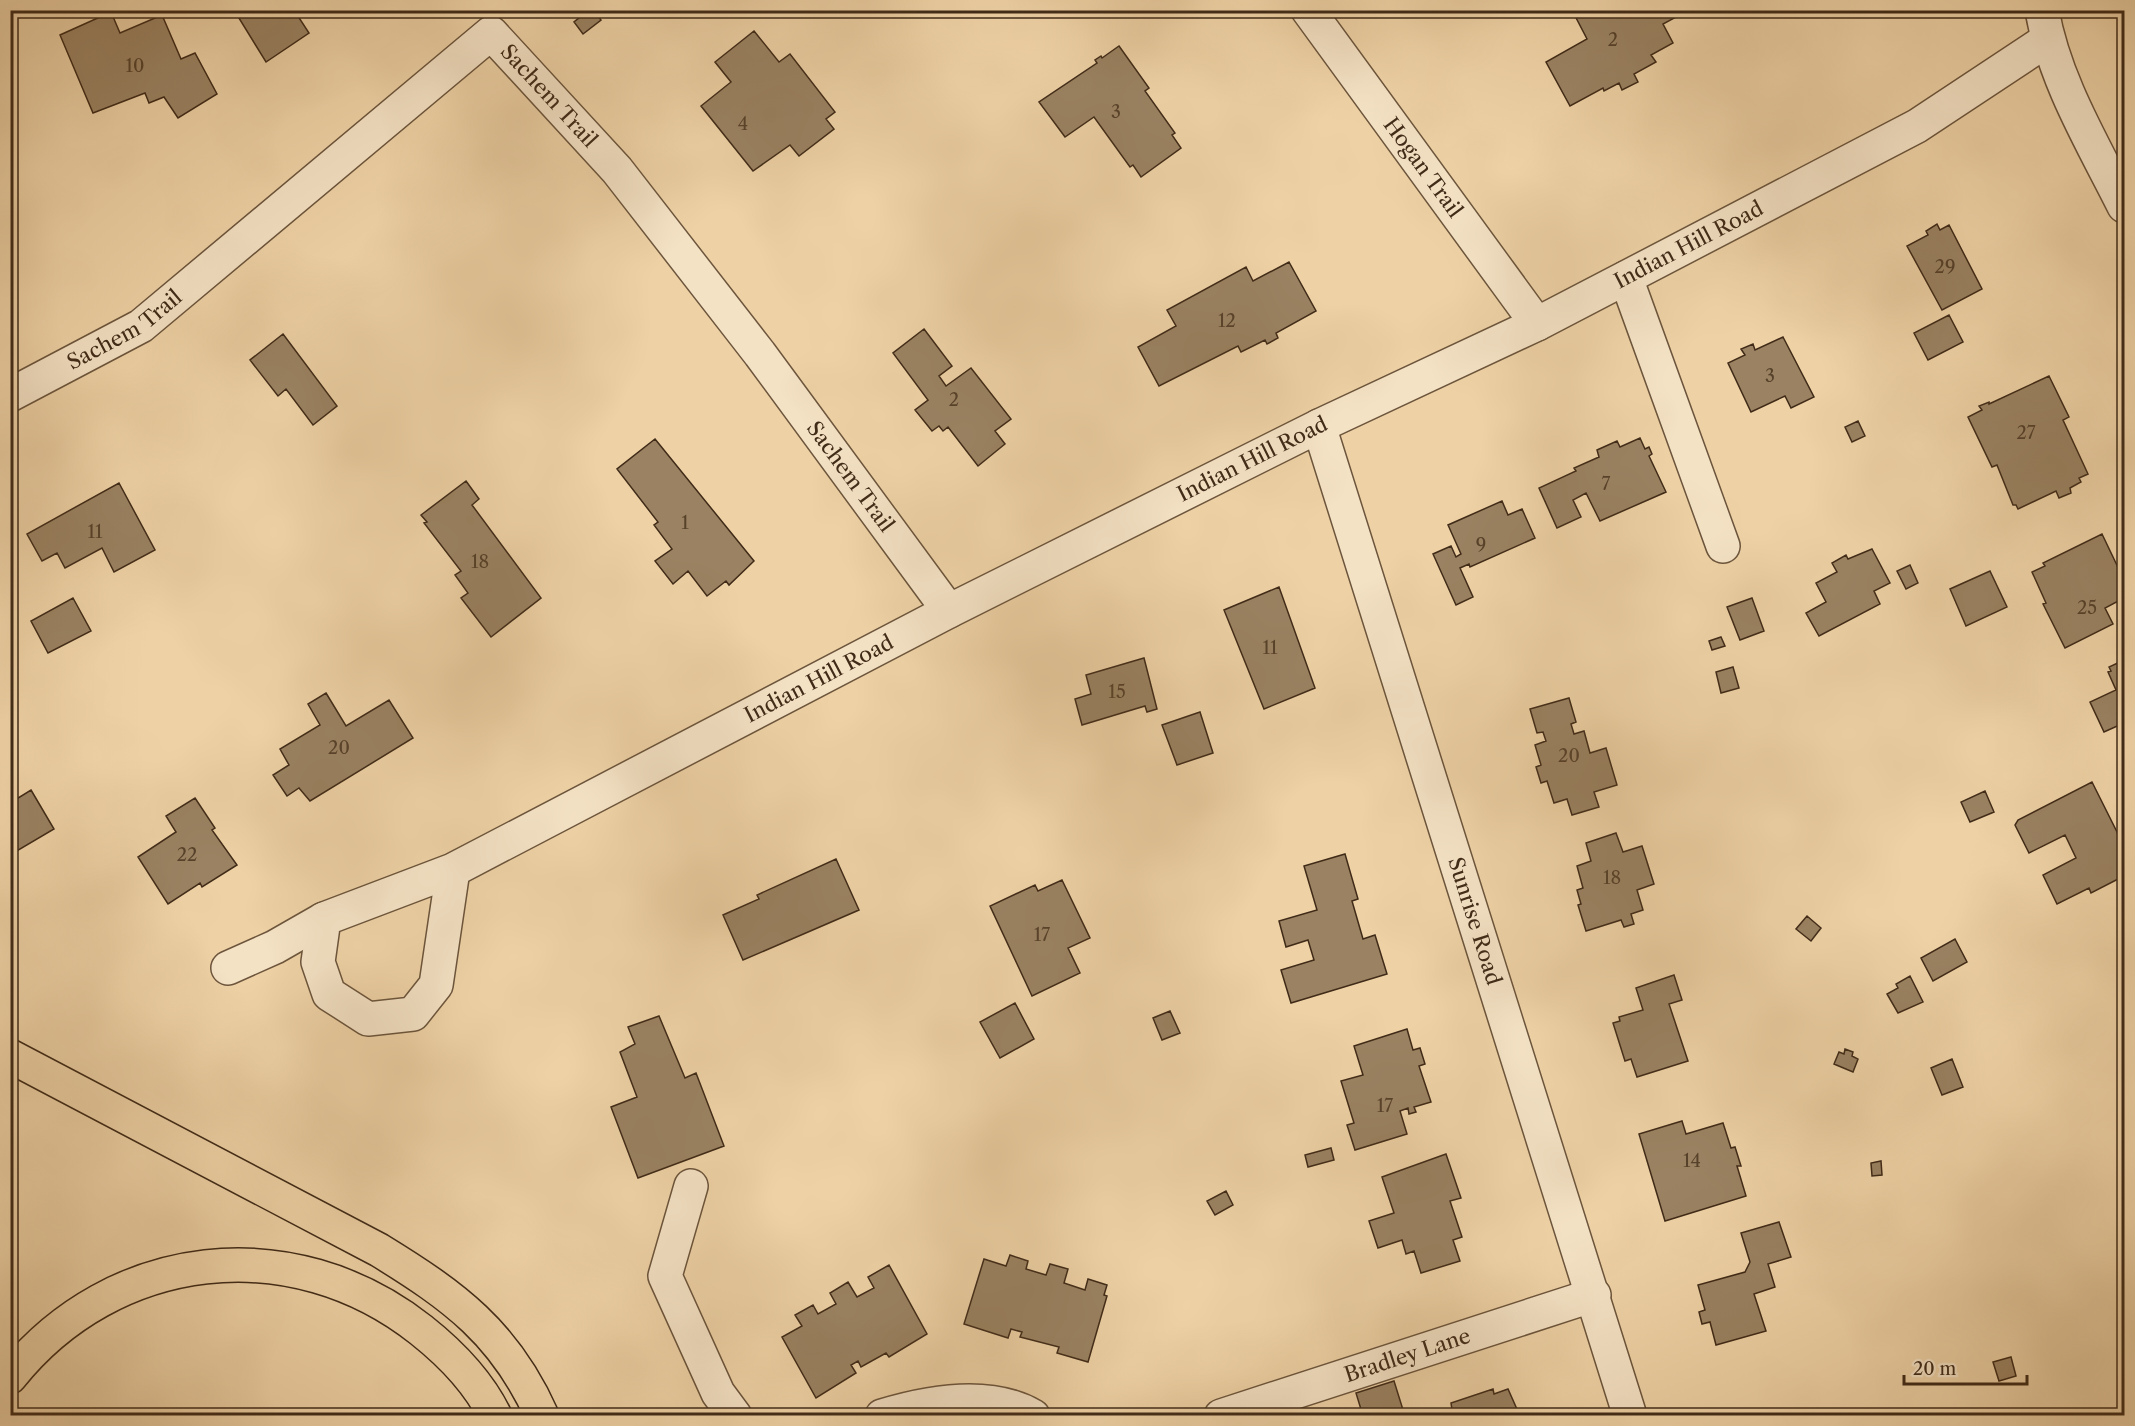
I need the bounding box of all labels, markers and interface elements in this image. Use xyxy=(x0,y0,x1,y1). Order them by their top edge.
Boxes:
house number: 2 xyxy=(1608,29,1618,51)
street label: Sachem Trail xyxy=(496,39,603,152)
house number: 10 xyxy=(126,55,144,77)
house number: 3 xyxy=(1111,101,1121,123)
street label: Hogan Trail xyxy=(1379,112,1468,222)
house number: 4 xyxy=(738,113,748,135)
street label: Indian Hill Road xyxy=(1610,195,1767,294)
house number: 29 xyxy=(1935,256,1955,278)
street label: Sachem Trail xyxy=(63,284,187,375)
house number: 12 xyxy=(1218,310,1236,332)
house number: 3 xyxy=(1765,365,1775,387)
house number: 2 xyxy=(949,389,959,411)
street label: Indian Hill Road xyxy=(1173,411,1331,507)
street label: Sachem Trail xyxy=(802,416,900,537)
house number: 27 xyxy=(2016,422,2036,444)
house number: 7 xyxy=(1602,473,1611,495)
house number: 1 xyxy=(681,512,689,534)
house number: 11 xyxy=(87,521,103,543)
house number: 9 xyxy=(1476,534,1486,556)
house number: 18 xyxy=(471,551,489,573)
house number: 25 xyxy=(2077,597,2097,619)
street label: Indian Hill Road xyxy=(740,629,898,728)
house number: 11 xyxy=(1262,637,1278,659)
house number: 15 xyxy=(1108,681,1126,703)
house number: 20 xyxy=(328,737,350,759)
house number: 20 xyxy=(1558,745,1580,767)
house number: 22 xyxy=(177,844,197,866)
street label: Sunrise Road xyxy=(1443,854,1507,988)
house number: 18 xyxy=(1603,867,1621,889)
house number: 17 xyxy=(1034,924,1050,946)
house number: 17 xyxy=(1377,1095,1393,1117)
house number: 14 xyxy=(1683,1150,1701,1172)
street label: Bradley Lane xyxy=(1341,1323,1474,1387)
scale bar xyxy=(1904,1348,2027,1386)
text: 20 m xyxy=(1913,1358,1957,1380)

